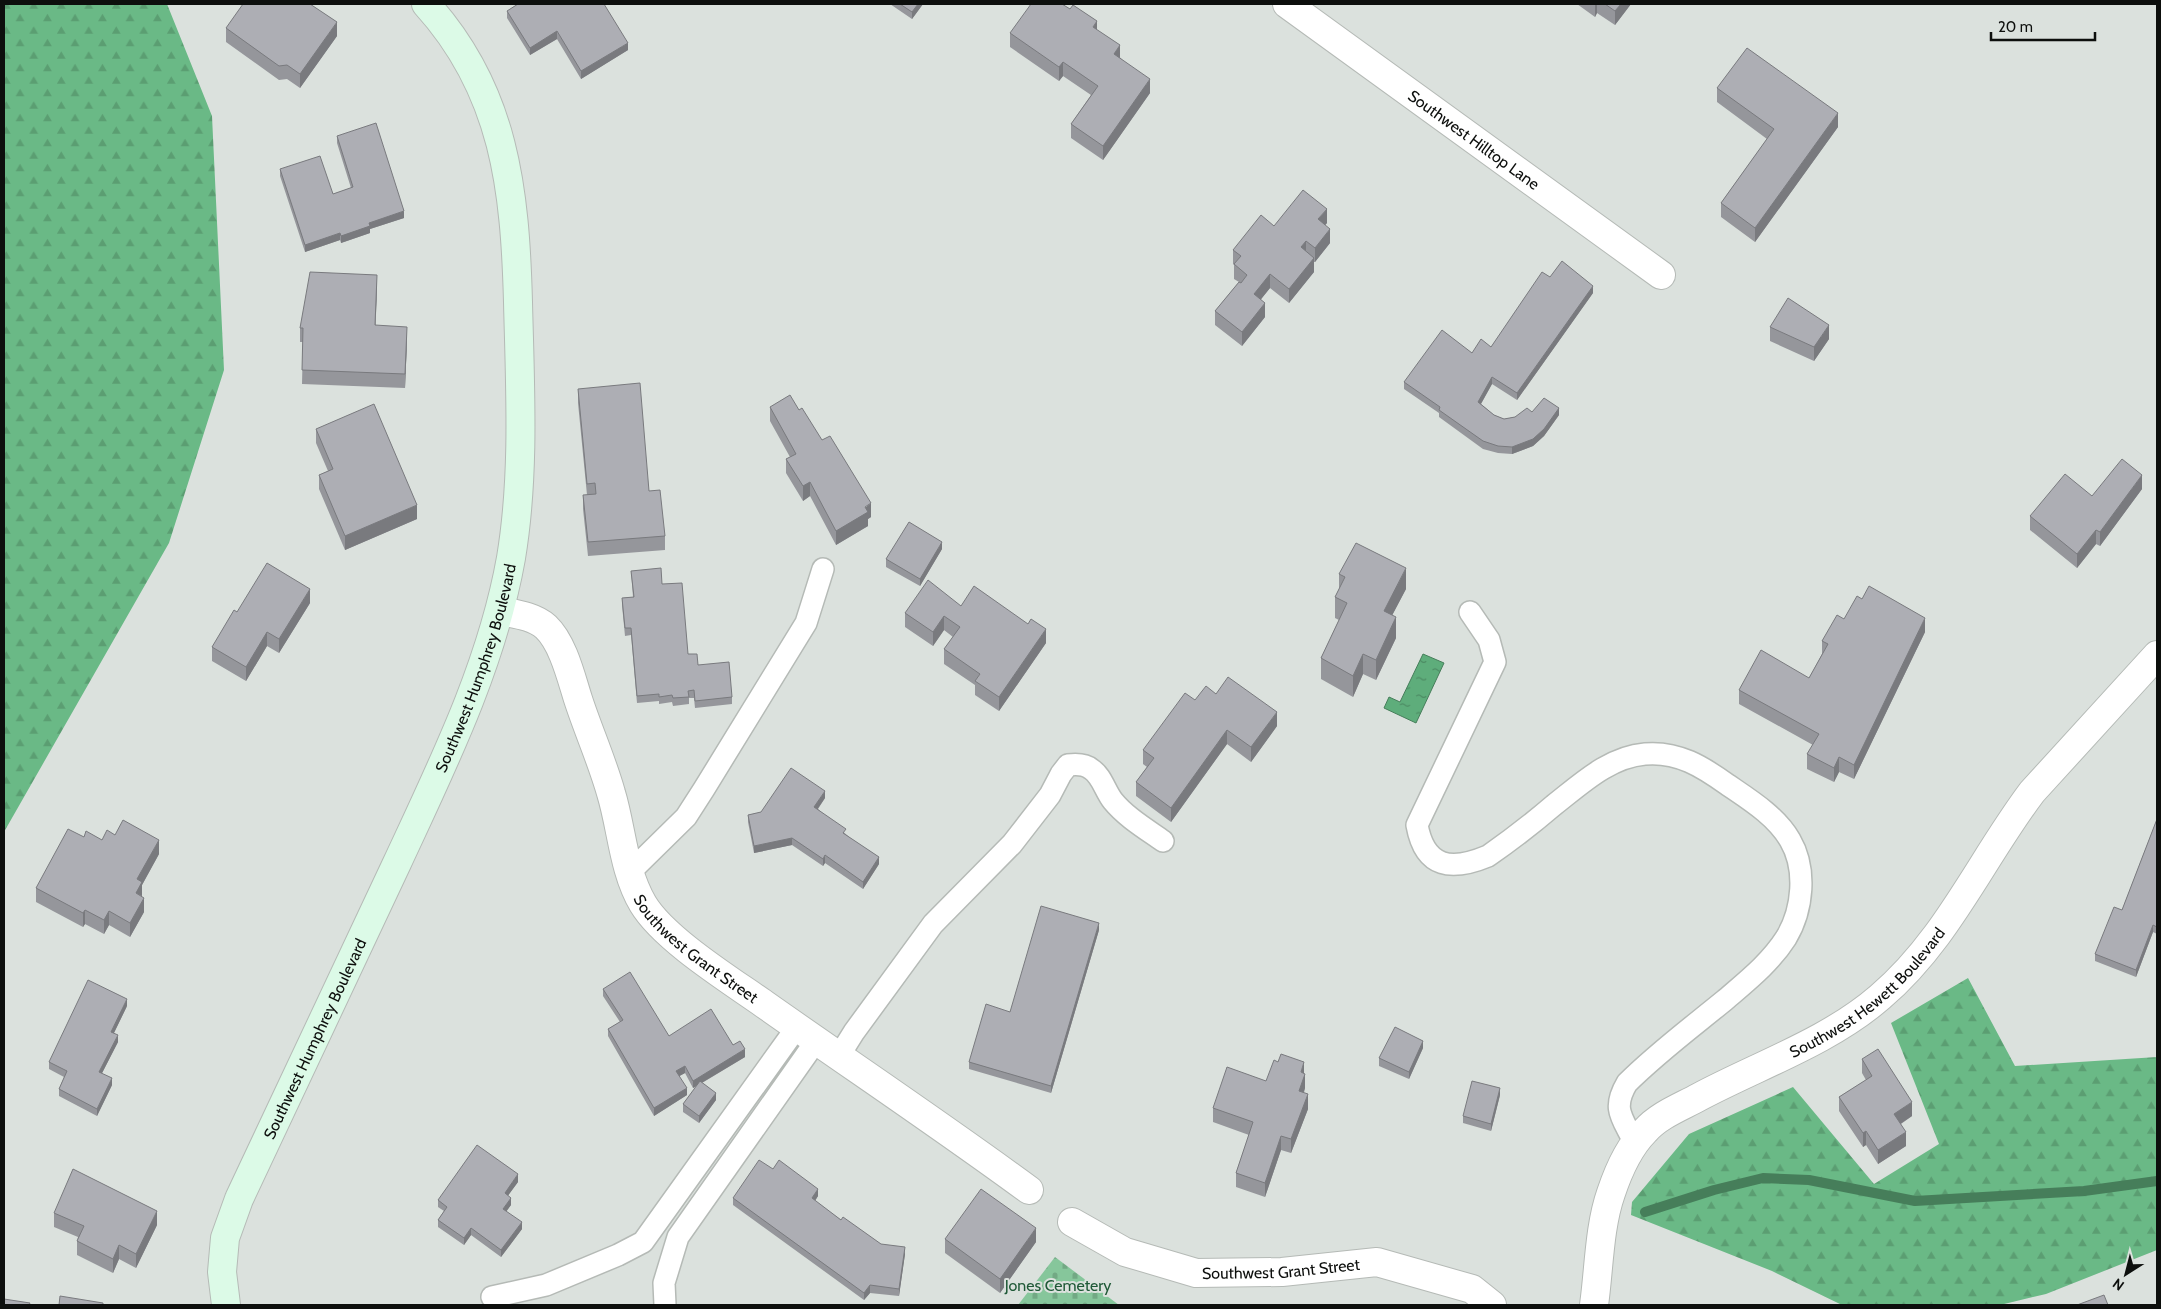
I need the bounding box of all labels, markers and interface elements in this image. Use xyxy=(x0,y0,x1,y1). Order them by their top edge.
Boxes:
scale bar xyxy=(1991,10,2095,42)
text: 20 m xyxy=(1998,18,2033,36)
street label: Southwest Hilltop Lane xyxy=(1404,86,1543,194)
street label: Southwest Humphrey Boulevard xyxy=(431,562,520,775)
street label: Southwest Grant Street xyxy=(630,891,762,1007)
street label: Southwest Hewett Boulevard xyxy=(1786,924,1949,1062)
street label: Southwest Humphrey Boulevard xyxy=(260,936,370,1142)
north arrow xyxy=(2101,1249,2151,1299)
street label: Southwest Grant Street xyxy=(1202,1255,1361,1283)
text: N xyxy=(2109,1274,2128,1295)
park label: Jones Cemetery xyxy=(1004,1276,1111,1295)

